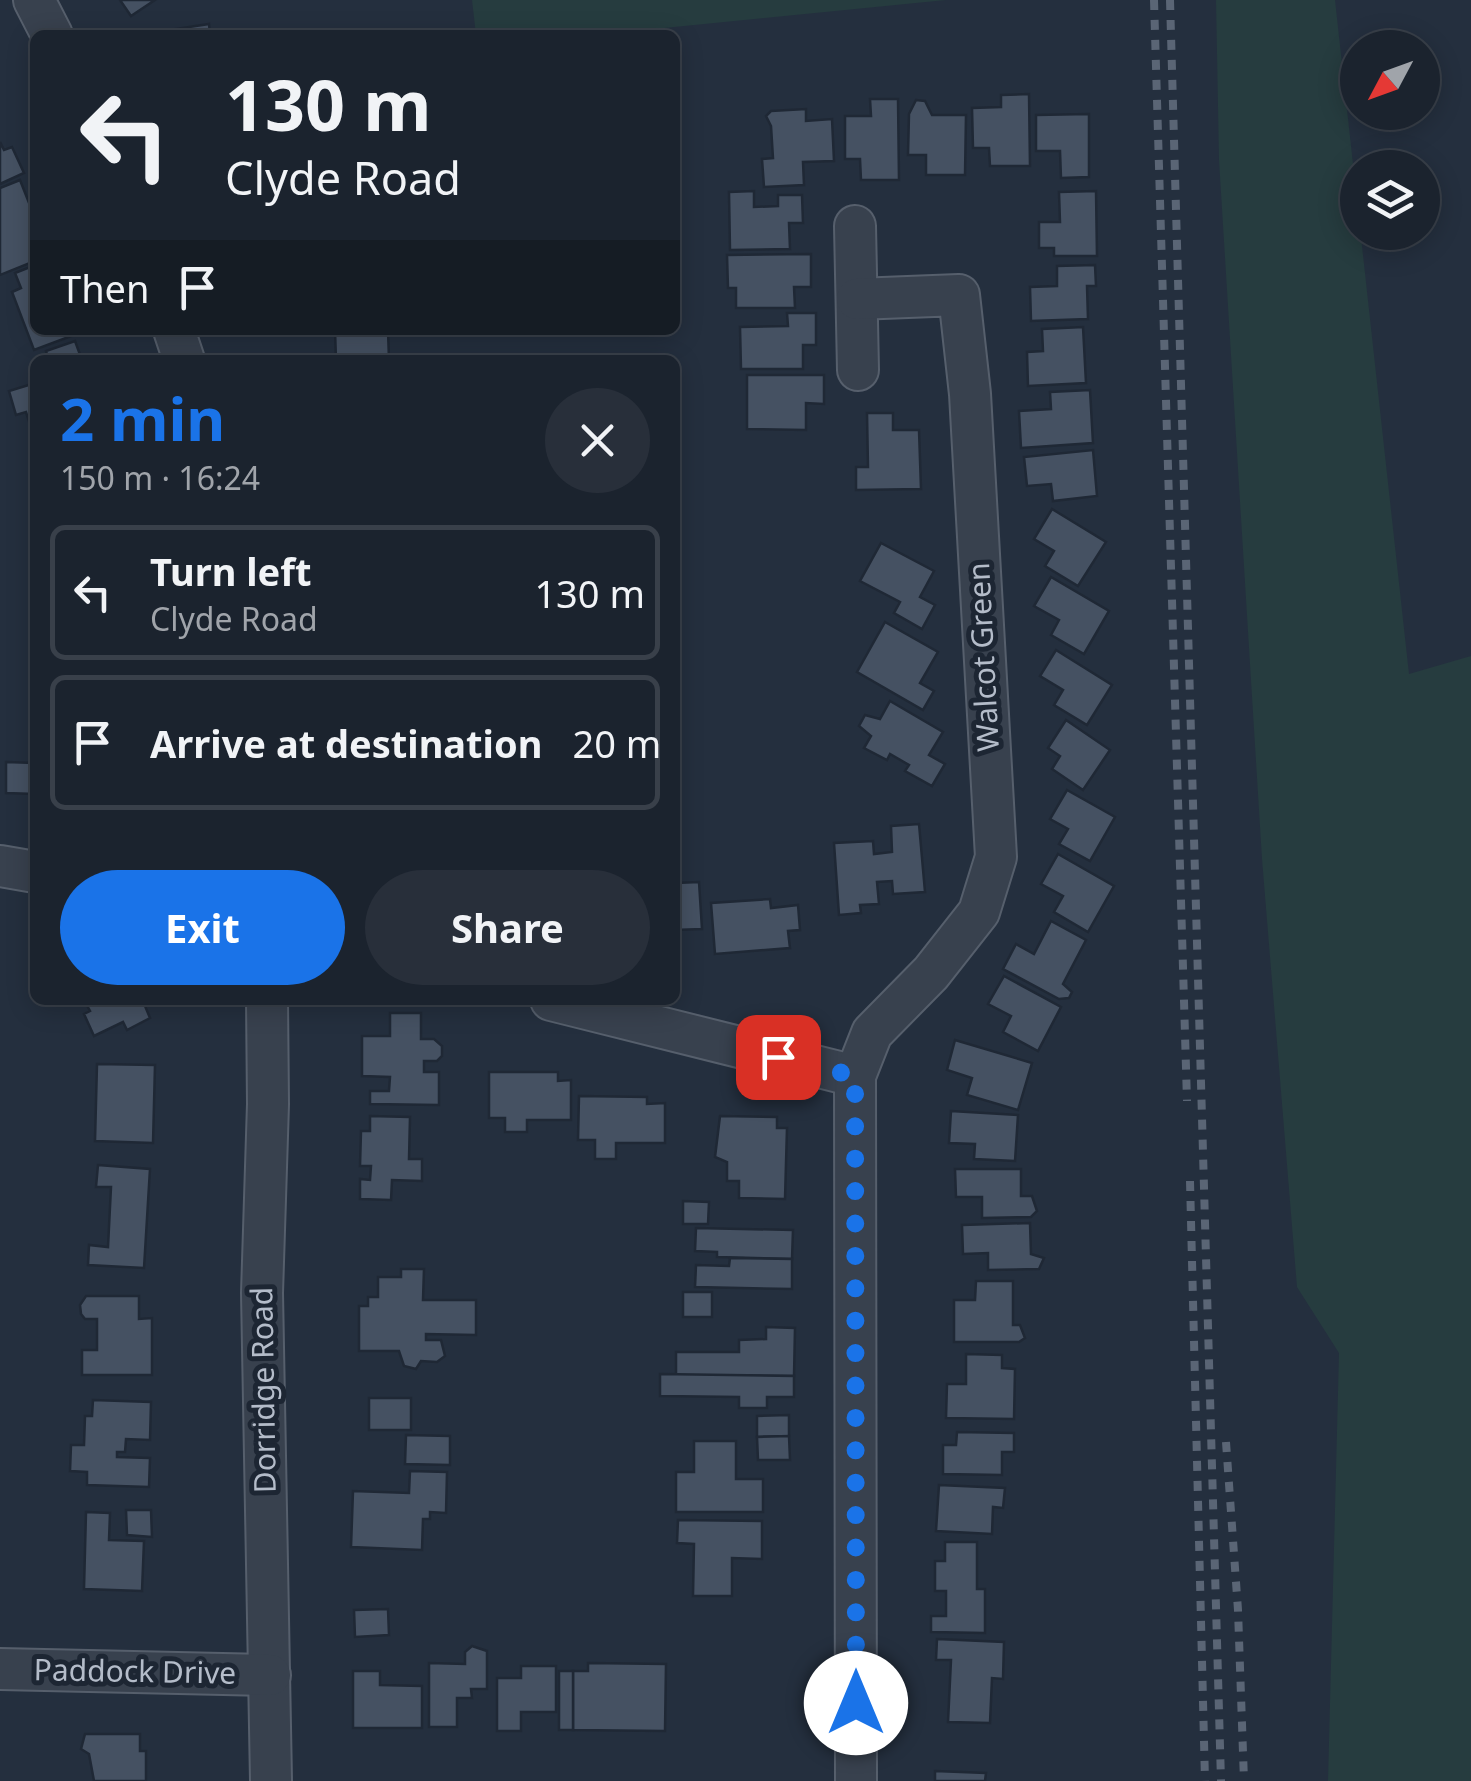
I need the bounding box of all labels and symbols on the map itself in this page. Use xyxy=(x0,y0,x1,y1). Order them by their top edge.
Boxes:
north arrow xyxy=(1340,30,1440,130)
street label: Walcot Green xyxy=(957,562,1008,753)
pin xyxy=(736,1015,821,1100)
street label: Dorridge Road xyxy=(240,1287,285,1494)
street label: Paddock Drive xyxy=(33,1648,237,1693)
position arrow xyxy=(804,1651,908,1755)

